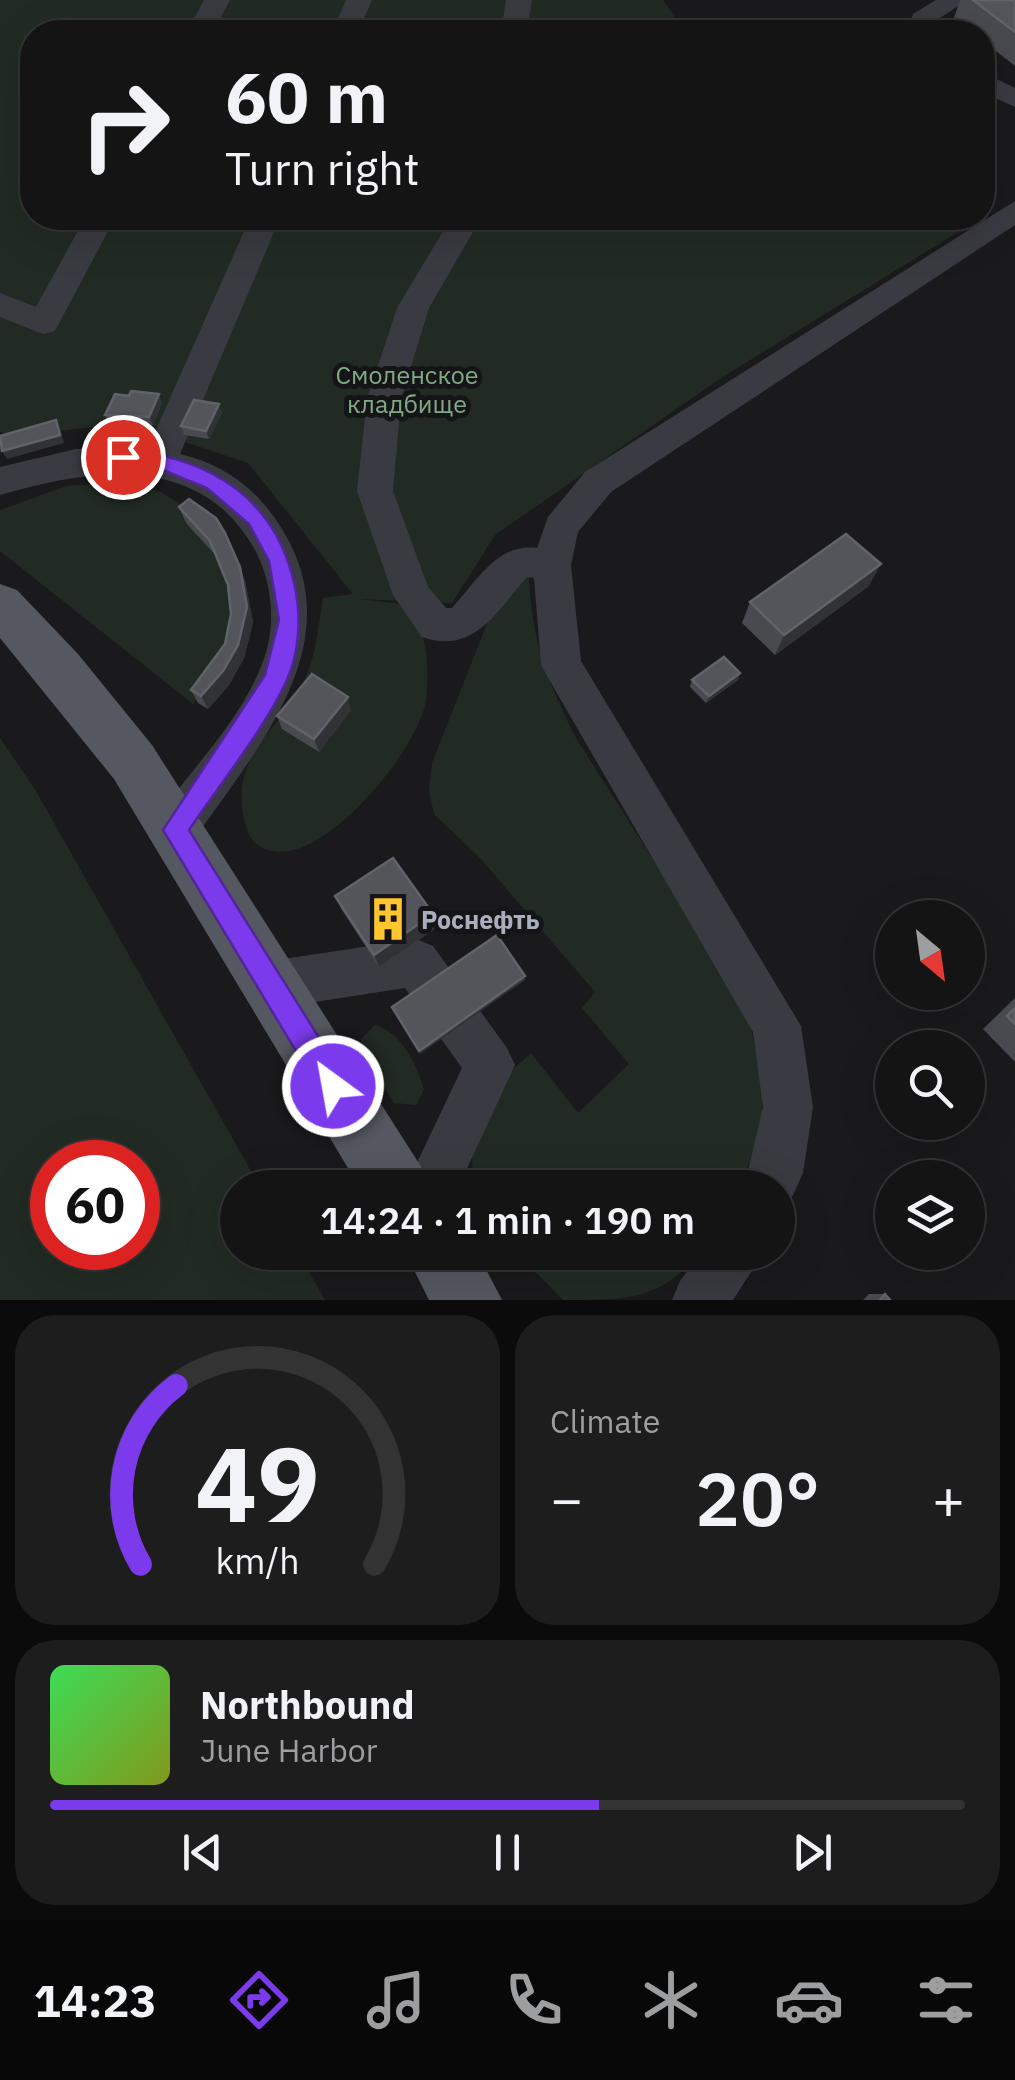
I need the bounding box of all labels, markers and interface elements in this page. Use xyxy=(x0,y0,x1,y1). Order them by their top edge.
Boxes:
text: 60 m xyxy=(225,51,388,142)
icon: right xyxy=(60,60,190,190)
text: Turn right xyxy=(225,139,420,197)
park label: Смоленское кладбище xyxy=(335,358,479,420)
pin xyxy=(81,415,166,500)
icon: arrive xyxy=(96,430,151,485)
building icon: Роснефть xyxy=(364,895,412,943)
north arrow xyxy=(875,900,985,1010)
map controls xyxy=(875,900,985,1270)
place label: Роснефть xyxy=(421,903,540,936)
button: search xyxy=(875,1030,985,1140)
position arrow xyxy=(281,1034,385,1138)
speed limit sign: 60 xyxy=(30,1140,160,1270)
button: layers xyxy=(875,1160,985,1270)
text: 14:24 · 1 min · 190 m xyxy=(320,1195,695,1244)
text: Climate xyxy=(550,1400,660,1442)
text: 49 xyxy=(195,1415,320,1551)
text: 20° xyxy=(695,1449,820,1547)
text: − xyxy=(550,1463,583,1534)
text: + xyxy=(932,1463,965,1534)
text: km/h xyxy=(215,1537,300,1584)
text: Northbound xyxy=(200,1680,415,1729)
text: June Harbor xyxy=(200,1729,377,1771)
icon: previous xyxy=(175,1825,230,1880)
icon: pause xyxy=(480,1825,535,1880)
icon: next xyxy=(785,1825,840,1880)
icon: directions xyxy=(224,1965,294,2035)
icon: music xyxy=(361,1965,431,2035)
icon: phone xyxy=(499,1965,569,2035)
icon: climate xyxy=(636,1965,706,2035)
icon: car xyxy=(774,1965,844,2035)
icon: filters xyxy=(911,1965,981,2035)
text: 14:23 xyxy=(34,1971,157,2029)

